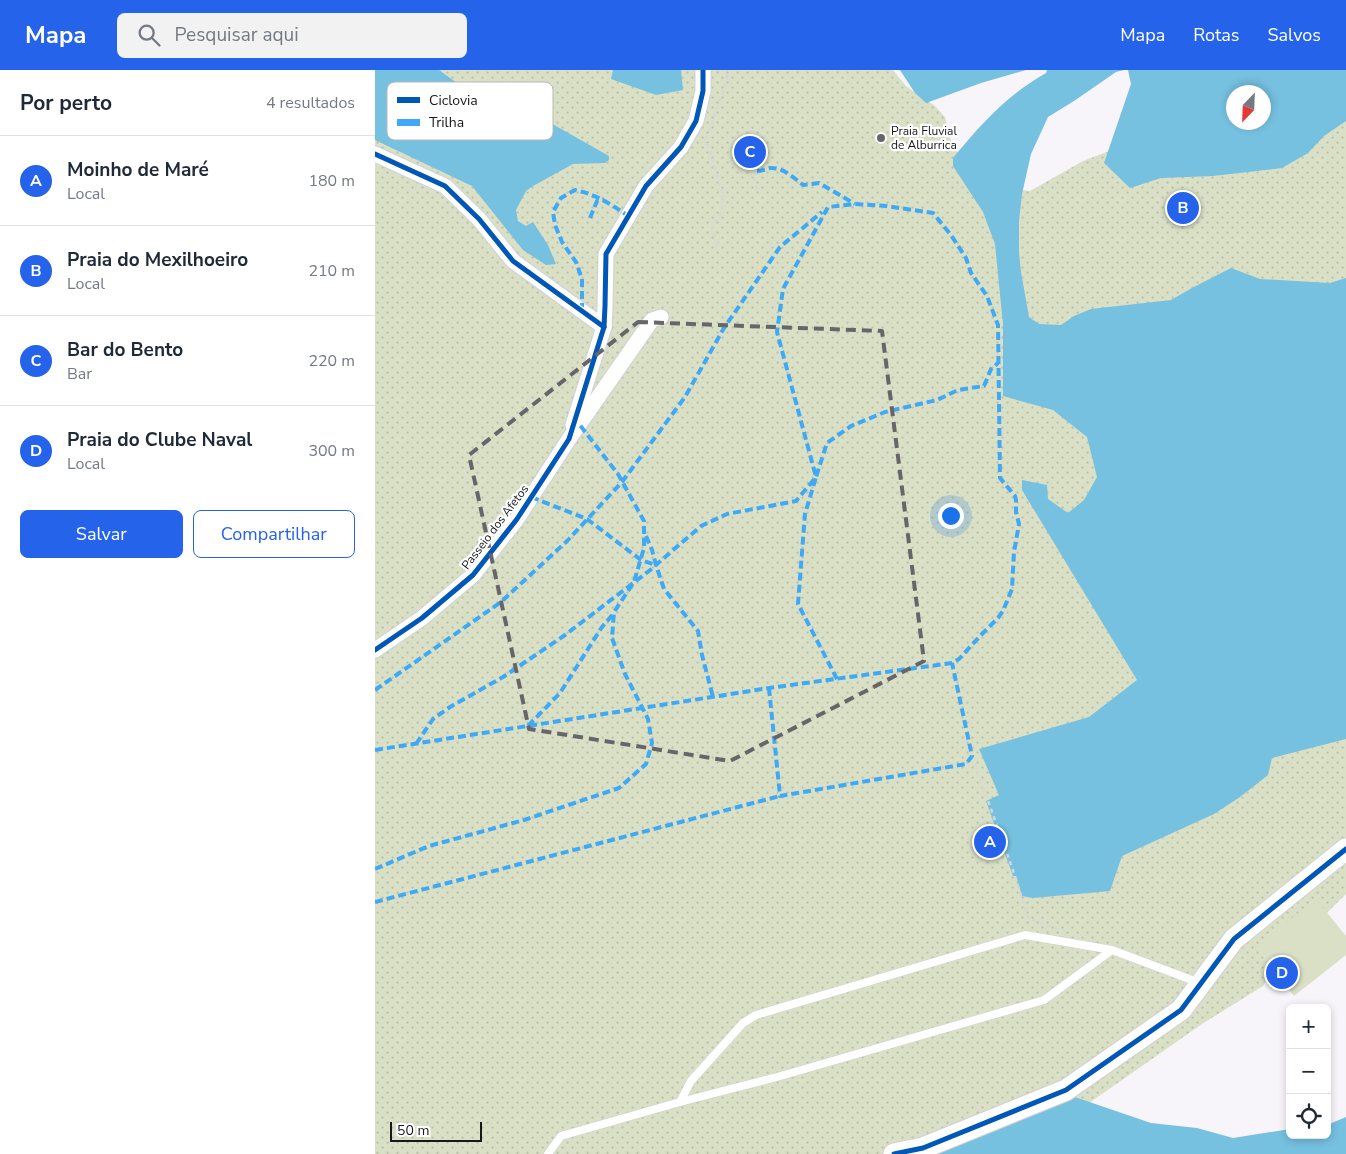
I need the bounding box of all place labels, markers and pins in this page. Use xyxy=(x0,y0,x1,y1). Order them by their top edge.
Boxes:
place label: Praia Fluvial de Alburrica xyxy=(891,123,957,153)
marker: Praia Fluvial de Alburrica xyxy=(875,132,887,144)
pin: C xyxy=(734,133,766,171)
pin: B xyxy=(1167,189,1199,227)
pin: A xyxy=(974,823,1006,861)
pin: D xyxy=(1266,954,1298,992)

